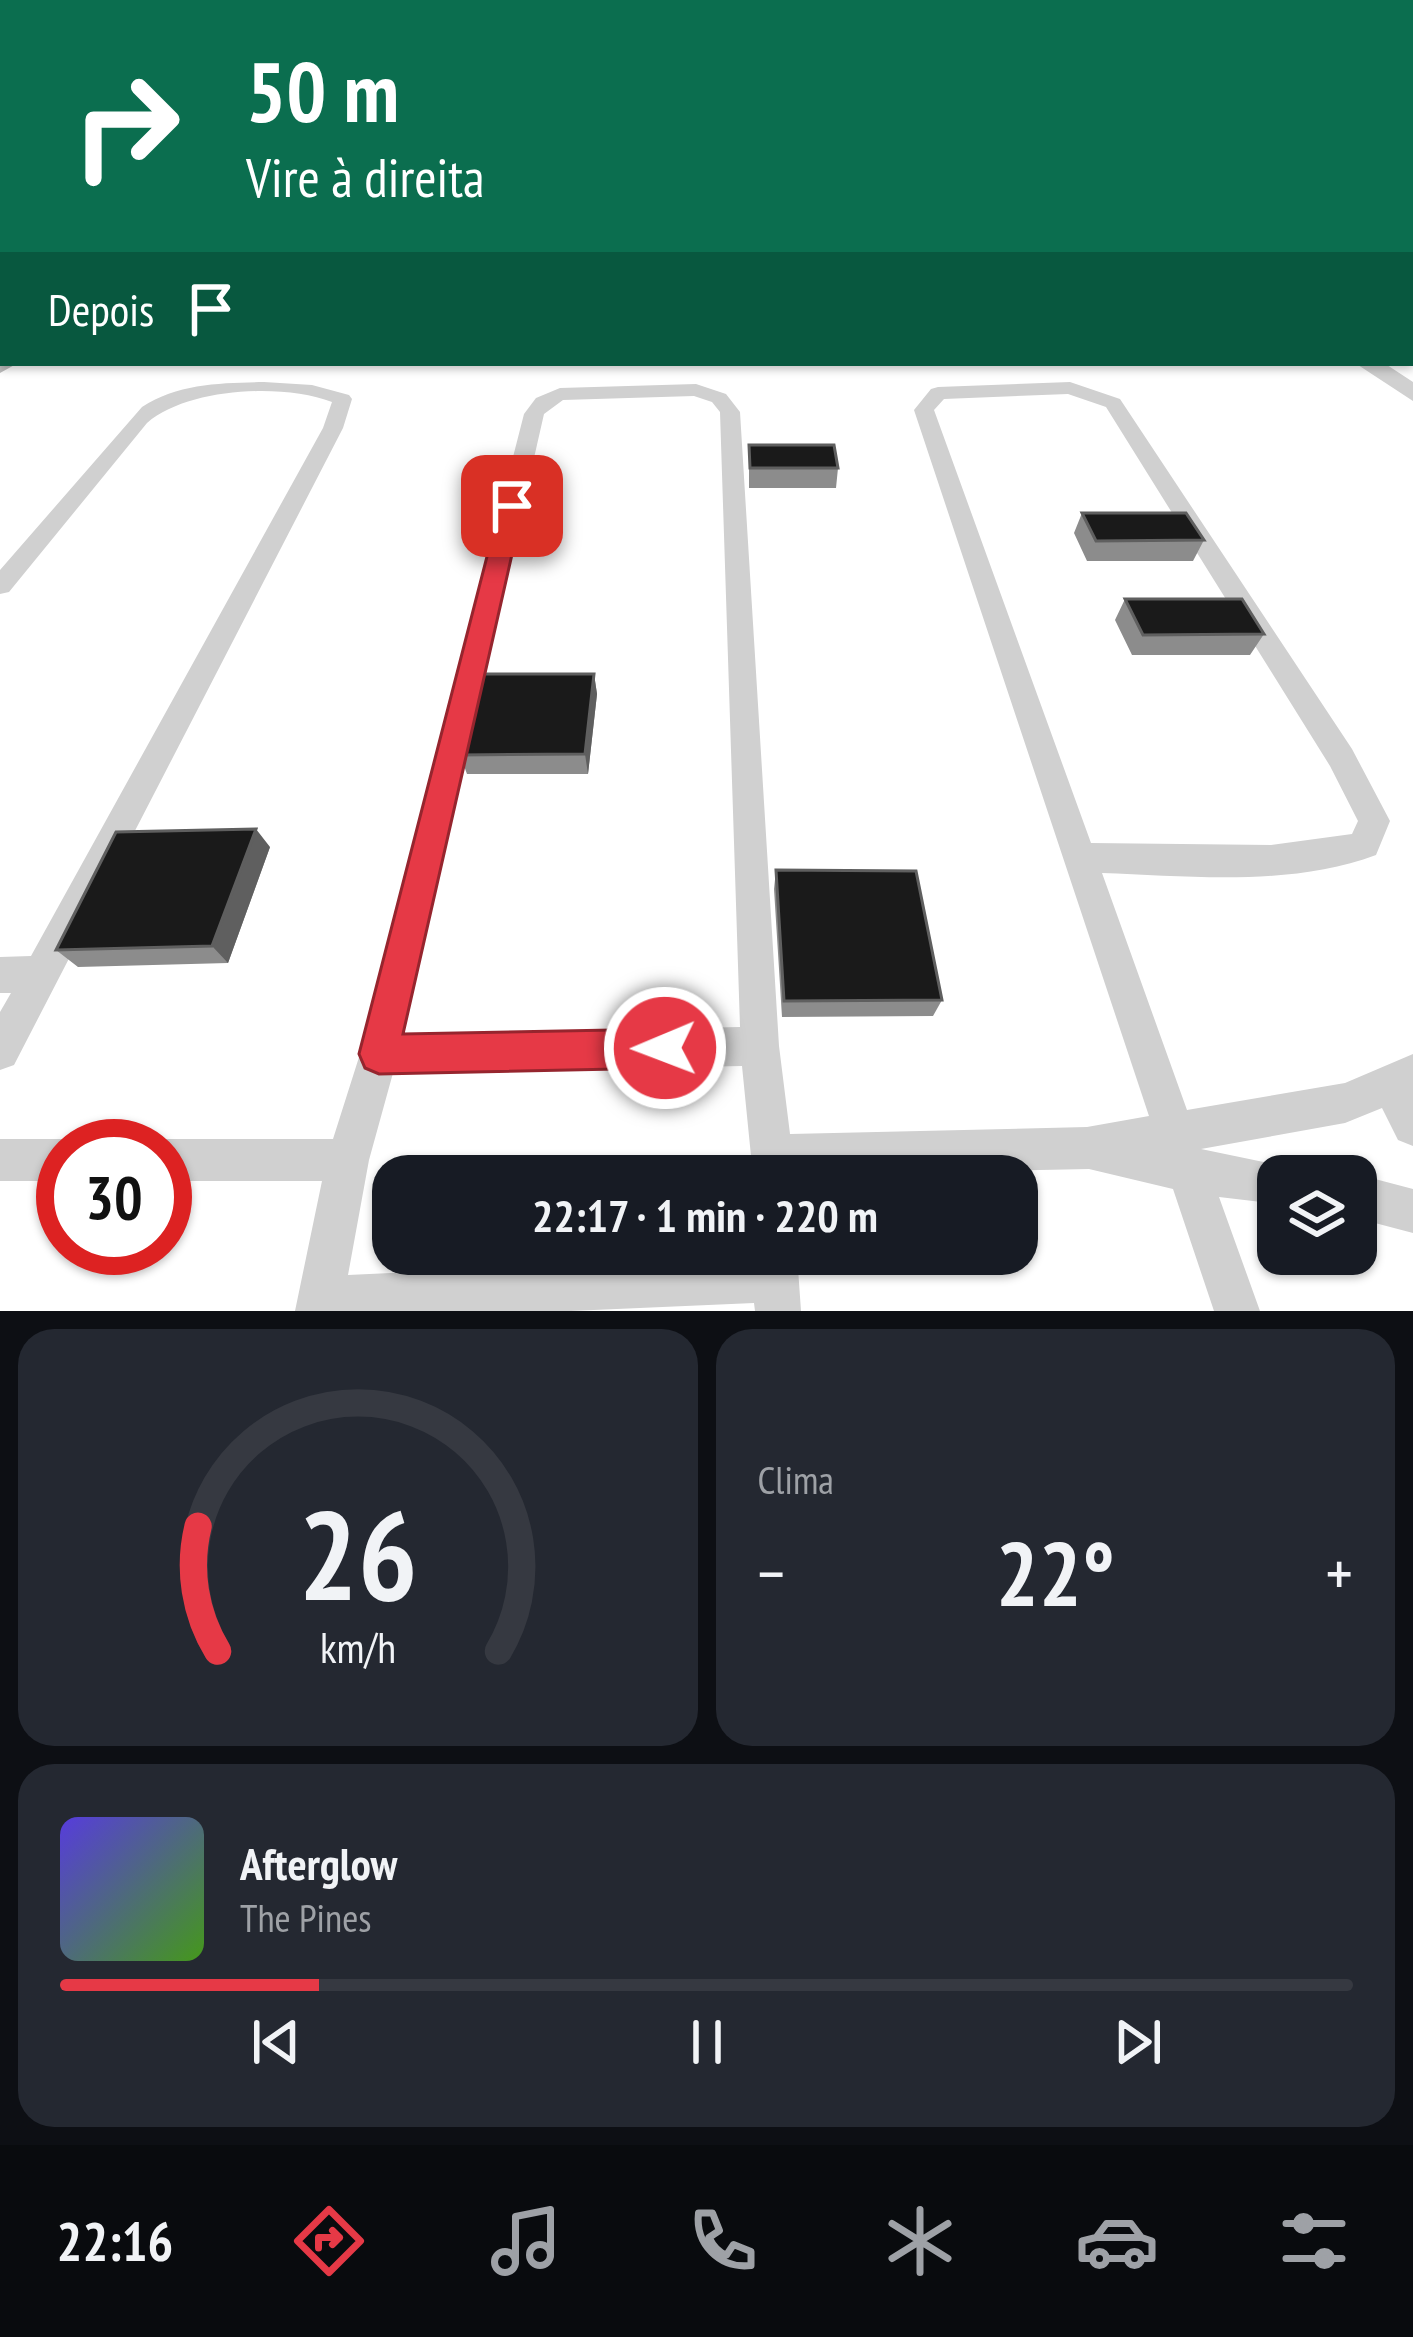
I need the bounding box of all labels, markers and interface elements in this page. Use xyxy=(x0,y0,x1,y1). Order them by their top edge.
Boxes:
text: 50 m xyxy=(246,36,399,145)
icon: right xyxy=(48,48,204,204)
text: Vire à direita xyxy=(246,142,485,212)
icon: arrive xyxy=(178,276,244,342)
text: Depois xyxy=(48,280,154,338)
pin xyxy=(461,455,563,557)
icon: arrive xyxy=(479,473,545,539)
position arrow xyxy=(602,985,728,1111)
speed limit sign: 30 xyxy=(36,1119,192,1275)
map controls xyxy=(1257,1155,1377,1275)
button: layers xyxy=(1257,1155,1377,1275)
text: 22:17 · 1 min · 220 m xyxy=(532,1186,878,1244)
text: Clima xyxy=(758,1454,834,1505)
text: 26 xyxy=(298,1473,417,1634)
text: 22° xyxy=(996,1514,1115,1631)
text: − xyxy=(758,1530,785,1615)
text: + xyxy=(1326,1530,1353,1615)
text: km/h xyxy=(320,1618,396,1674)
text: Afterglow xyxy=(240,1834,397,1892)
text: The Pines xyxy=(240,1892,371,1943)
icon: previous xyxy=(243,2009,309,2075)
icon: pause xyxy=(674,2009,740,2075)
icon: next xyxy=(1105,2009,1171,2075)
icon: directions xyxy=(287,2199,371,2283)
icon: music xyxy=(484,2199,568,2283)
icon: phone xyxy=(681,2199,765,2283)
icon: climate xyxy=(878,2199,962,2283)
icon: car xyxy=(1075,2199,1159,2283)
icon: filters xyxy=(1272,2199,1356,2283)
text: 22:16 xyxy=(57,2206,173,2276)

